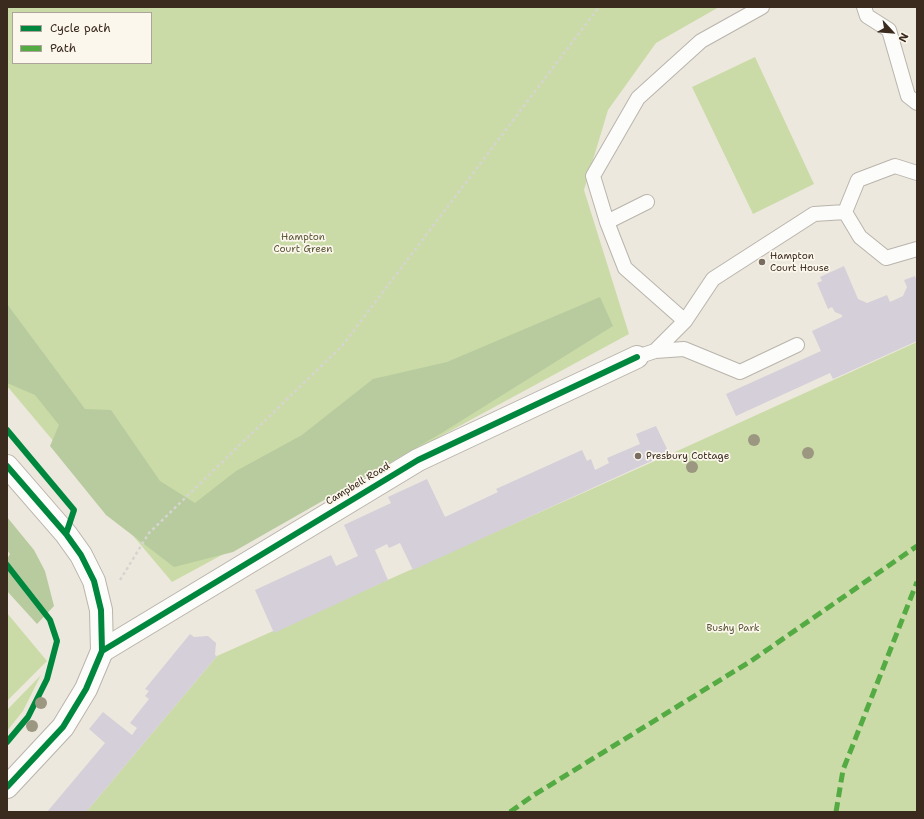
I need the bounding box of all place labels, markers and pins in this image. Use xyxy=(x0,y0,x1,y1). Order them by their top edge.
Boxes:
place label: Hampton Court House xyxy=(770,250,829,274)
marker: Hampton Court House xyxy=(757,257,767,267)
place label: Presbury Cottage xyxy=(646,450,729,462)
marker: Presbury Cottage xyxy=(633,451,643,461)

